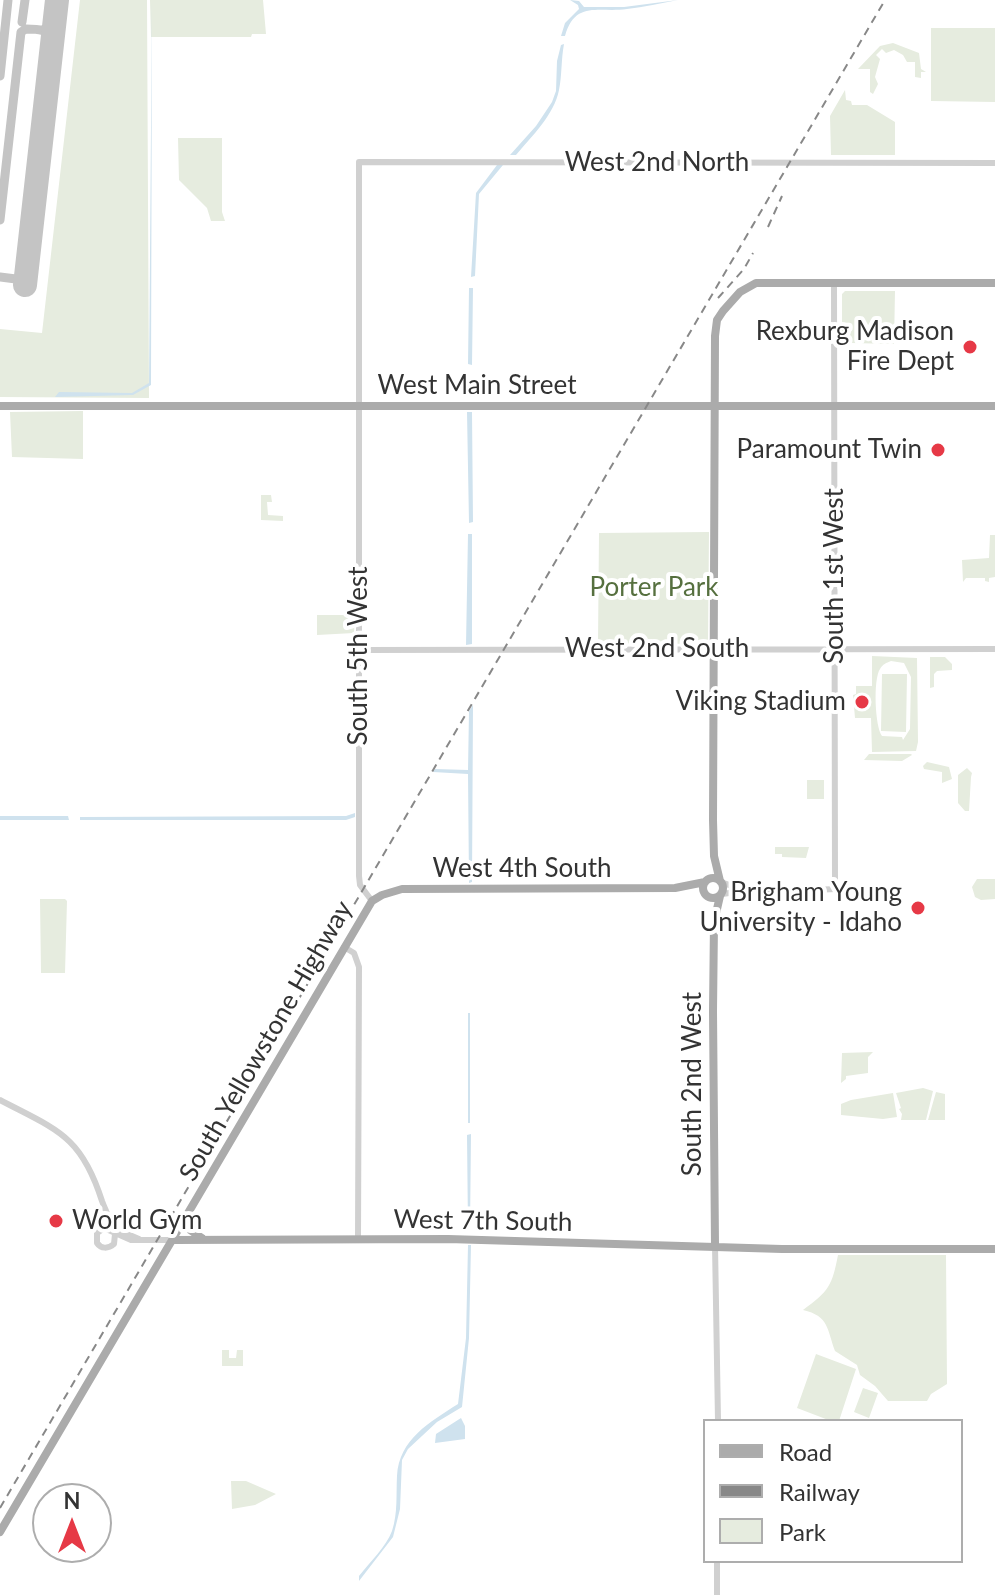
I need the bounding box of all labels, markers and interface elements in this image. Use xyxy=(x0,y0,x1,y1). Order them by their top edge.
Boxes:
street label: West 2nd North xyxy=(565,147,749,179)
place label: Rexburg Madison Fire Dept xyxy=(756,316,954,378)
marker: Rexburg Madison Fire Dept xyxy=(961,338,979,356)
street label: West Main Street xyxy=(378,370,576,402)
place label: Paramount Twin xyxy=(737,434,922,466)
marker: Paramount Twin xyxy=(929,441,947,459)
street label: South 1st West xyxy=(819,488,851,664)
street label: South 5th West xyxy=(343,566,375,746)
park label: Porter Park xyxy=(589,572,719,604)
street label: West 2nd South xyxy=(565,633,749,665)
place label: Viking Stadium xyxy=(676,686,846,718)
marker: Viking Stadium xyxy=(853,693,871,711)
street label: West 4th South xyxy=(432,853,612,885)
place label: Brigham Young University - Idaho xyxy=(700,877,902,938)
street label: South Yellowstone Highway xyxy=(173,895,359,1187)
marker: Brigham Young University - Idaho xyxy=(909,899,927,917)
street label: South 2nd West xyxy=(677,992,709,1176)
street label: West 7th South xyxy=(393,1204,573,1238)
place label: World Gym xyxy=(72,1205,202,1237)
marker: World Gym xyxy=(47,1212,65,1230)
legend xyxy=(703,1419,963,1563)
text: Road xyxy=(779,1437,832,1466)
text: Railway xyxy=(779,1477,860,1506)
north arrow xyxy=(32,1483,112,1563)
text: N xyxy=(64,1487,80,1514)
text: Park xyxy=(779,1517,826,1546)

